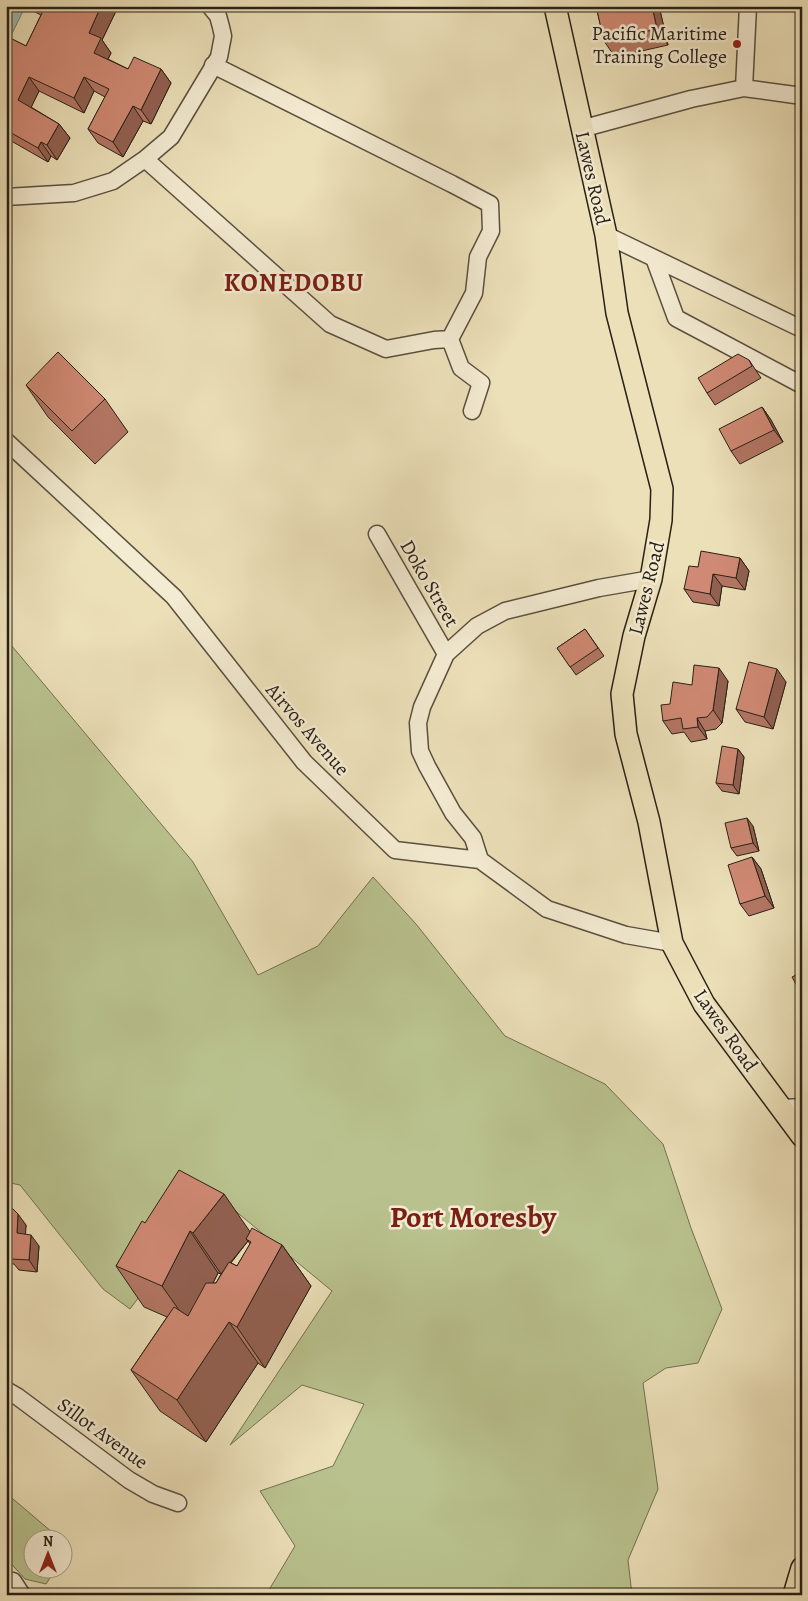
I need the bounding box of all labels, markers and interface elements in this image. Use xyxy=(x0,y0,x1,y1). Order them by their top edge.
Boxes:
place label: Pacific Maritime Training College xyxy=(592,20,727,70)
marker: Pacific Maritime Training College xyxy=(731,38,743,50)
street label: Lawes Road xyxy=(569,129,616,228)
district label: KONEDOBU xyxy=(224,266,364,300)
street label: Doko Street xyxy=(394,535,466,632)
street label: Lawes Road xyxy=(622,538,671,638)
street label: Airvos Avenue xyxy=(259,676,356,782)
street label: Lawes Road xyxy=(687,983,764,1077)
district label: Port Moresby xyxy=(390,1197,557,1237)
street label: Sillot Avenue xyxy=(52,1391,153,1475)
north arrow xyxy=(22,1528,72,1578)
text: N xyxy=(43,1532,53,1551)

